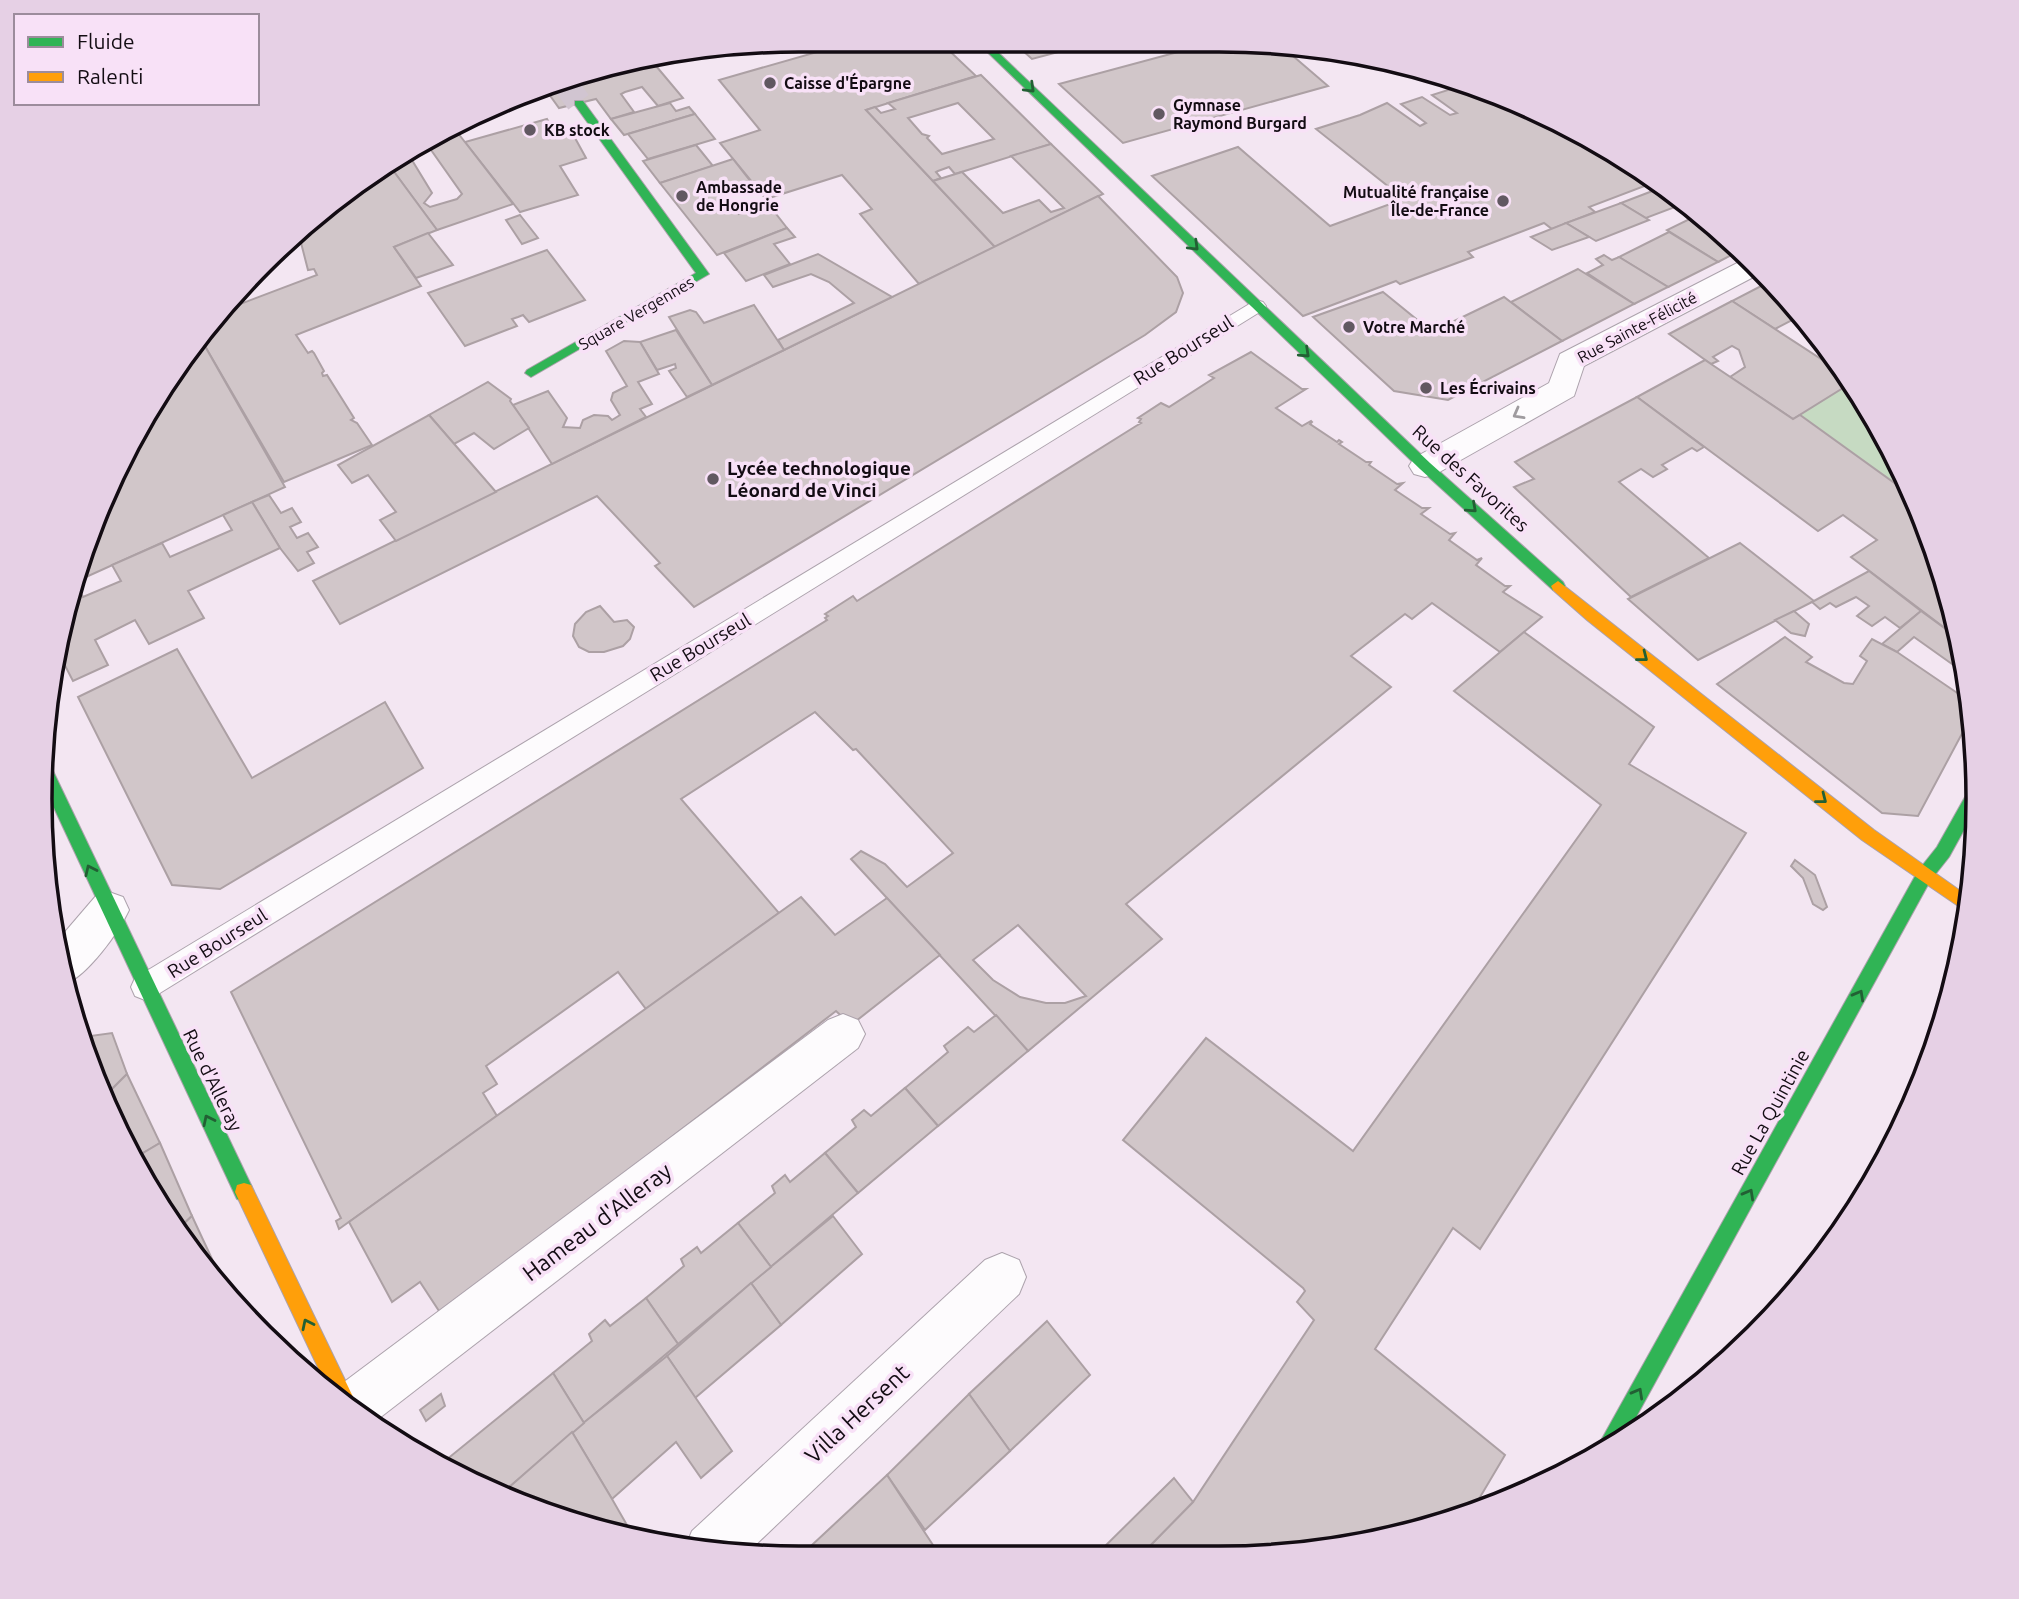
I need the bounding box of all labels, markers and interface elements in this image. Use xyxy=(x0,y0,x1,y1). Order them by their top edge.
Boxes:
legend xyxy=(14,14,259,105)
text: Fluide xyxy=(77,29,135,53)
text: Ralenti xyxy=(77,64,143,88)
place label: Caisse d'Épargne xyxy=(784,72,911,92)
marker: Caisse d'Épargne xyxy=(762,75,778,91)
one-way arrow xyxy=(1022,80,1035,93)
place label: Gymnase Raymond Burgard xyxy=(1173,96,1307,132)
marker: Gymnase Raymond Burgard xyxy=(1151,106,1167,122)
place label: KB stock xyxy=(544,121,610,139)
marker: KB stock xyxy=(522,122,538,138)
place label: Ambassade de Hongrie xyxy=(696,178,782,214)
place label: Mutualité française Île-de-France xyxy=(1343,183,1489,219)
marker: Ambassade de Hongrie xyxy=(674,188,690,204)
marker: Mutualité française Île-de-France xyxy=(1495,193,1511,209)
one-way arrow xyxy=(1186,238,1199,251)
street label: Square Vergennes xyxy=(575,273,697,353)
street label: Rue Sainte-Félicité xyxy=(1574,288,1700,366)
street label: Rue Bourseul xyxy=(1129,311,1237,389)
place label: Votre Marché xyxy=(1363,318,1465,336)
marker: Votre Marché xyxy=(1341,319,1357,335)
one-way arrow xyxy=(1297,345,1310,357)
place label: Les Écrivains xyxy=(1440,377,1536,397)
marker: Les Écrivains xyxy=(1418,380,1434,396)
one-way arrow xyxy=(1512,406,1525,419)
street label: Rue des Favorites xyxy=(1408,420,1534,536)
place label: Lycée technologique Léonard de Vinci xyxy=(727,457,911,501)
marker: Lycée technologique Léonard de Vinci xyxy=(705,471,721,487)
one-way arrow xyxy=(1464,500,1477,512)
street label: Rue Bourseul xyxy=(646,608,754,686)
one-way arrow xyxy=(1636,649,1648,662)
one-way arrow xyxy=(1814,790,1826,803)
one-way arrow xyxy=(85,864,99,877)
street label: Rue Bourseul xyxy=(163,904,271,982)
one-way arrow xyxy=(1851,990,1864,1002)
street label: Rue d'Alleray xyxy=(179,1025,247,1135)
street label: Rue La Quintinie xyxy=(1726,1045,1814,1179)
one-way arrow xyxy=(203,1115,217,1127)
street label: Hameau d'Alleray xyxy=(518,1158,676,1286)
one-way arrow xyxy=(1741,1189,1754,1201)
one-way arrow xyxy=(302,1319,316,1331)
street label: Villa Hersent xyxy=(800,1359,914,1468)
one-way arrow xyxy=(1630,1388,1643,1400)

